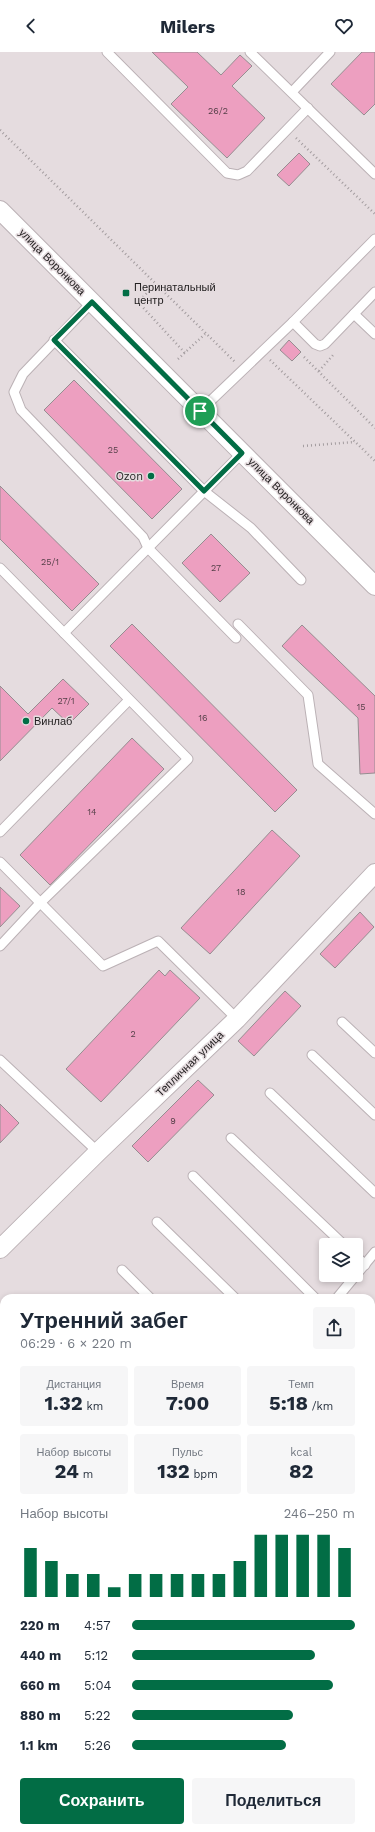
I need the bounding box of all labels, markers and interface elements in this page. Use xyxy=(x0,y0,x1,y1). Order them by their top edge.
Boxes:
icon: back xyxy=(20,15,42,37)
icon: heart xyxy=(333,15,355,37)
text: Milers xyxy=(160,16,215,37)
house number: 26/2 xyxy=(208,106,228,116)
street label: улица Воронкова xyxy=(16,226,89,299)
place label: Перинатальный центр xyxy=(134,281,216,307)
marker: Перинатальный центр xyxy=(121,288,131,298)
pin xyxy=(183,394,217,428)
icon: arrive xyxy=(189,400,211,422)
house number: 25 xyxy=(108,445,118,455)
street label: улица Воронкова xyxy=(245,455,318,528)
place label: Ozon xyxy=(116,470,143,483)
marker: Ozon xyxy=(146,471,156,481)
house number: 25/1 xyxy=(41,557,59,567)
house number: 27 xyxy=(211,563,221,573)
house number: 27/1 xyxy=(57,696,75,706)
house number: 15 xyxy=(357,702,365,712)
house number: 16 xyxy=(199,713,207,723)
place label: Винлаб xyxy=(34,715,72,728)
marker: Винлаб xyxy=(21,716,31,726)
house number: 14 xyxy=(87,807,97,817)
house number: 18 xyxy=(236,887,246,897)
street label: Тепличная улица xyxy=(154,1028,227,1099)
house number: 2 xyxy=(130,1029,136,1039)
house number: 9 xyxy=(170,1116,176,1126)
map controls xyxy=(319,1238,363,1282)
button: layers xyxy=(319,1238,363,1282)
button: share xyxy=(313,1307,355,1349)
text: Утренний забег xyxy=(20,1308,188,1333)
text: 06:29 · 6 × 220 m xyxy=(20,1336,132,1351)
text: Дистанция xyxy=(47,1378,101,1391)
text: Время xyxy=(171,1378,204,1391)
text: Темп xyxy=(288,1378,314,1391)
text: 1.32 xyxy=(44,1391,83,1415)
text: 7:00 xyxy=(166,1391,209,1415)
text: 5:18 xyxy=(269,1391,308,1415)
text: km xyxy=(83,1400,103,1413)
text: /km xyxy=(308,1400,333,1413)
text: Набор высоты xyxy=(37,1446,111,1459)
text: Пульс xyxy=(172,1446,203,1459)
text: kcal xyxy=(290,1446,312,1459)
text: 24 xyxy=(54,1459,79,1483)
text: 132 xyxy=(157,1459,190,1483)
text: 82 xyxy=(289,1459,313,1483)
text: m xyxy=(79,1468,93,1481)
text: bpm xyxy=(190,1468,218,1481)
text: Набор высоты xyxy=(20,1506,108,1521)
text: 246–250 m xyxy=(284,1506,355,1521)
text: 220 m xyxy=(20,1618,60,1633)
text: 4:57 xyxy=(84,1618,111,1633)
text: 440 m xyxy=(20,1648,61,1663)
text: 5:12 xyxy=(84,1648,108,1663)
text: 660 m xyxy=(20,1678,60,1693)
text: 5:04 xyxy=(84,1678,111,1693)
text: 880 m xyxy=(20,1708,61,1723)
text: 5:22 xyxy=(84,1708,111,1723)
text: 1.1 km xyxy=(20,1738,58,1753)
text: 5:26 xyxy=(84,1738,111,1753)
button: Сохранить xyxy=(20,1778,184,1824)
button: Поделиться xyxy=(192,1778,355,1824)

